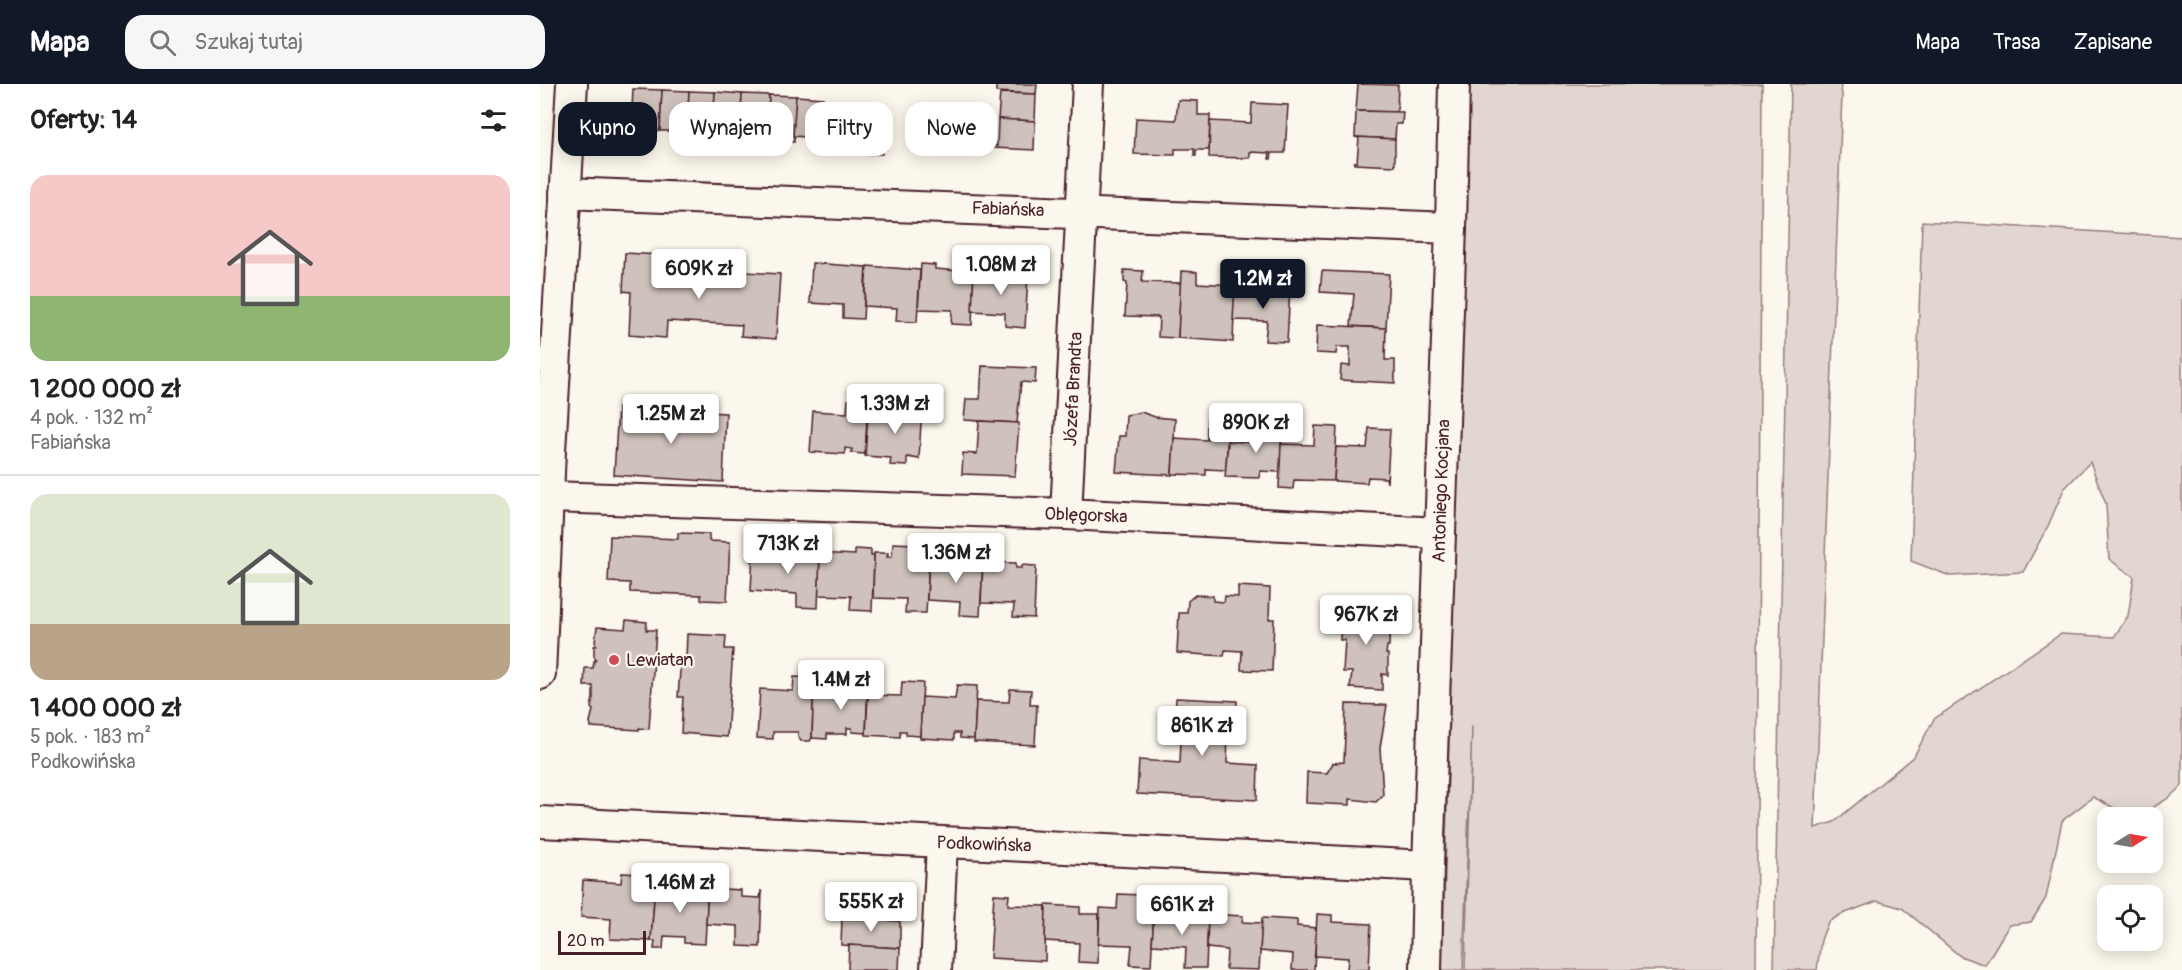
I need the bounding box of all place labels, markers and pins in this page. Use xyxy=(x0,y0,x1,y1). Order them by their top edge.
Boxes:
pin: 1.08M zł xyxy=(939,245,1063,296)
pin: 609K zł xyxy=(644,249,754,300)
pin: 1.2M zł xyxy=(1208,259,1318,310)
pin: 1.33M zł xyxy=(833,384,957,435)
pin: 1.25M zł xyxy=(609,394,733,445)
pin: 890K zł xyxy=(1201,403,1311,454)
pin: 713K zł xyxy=(733,524,843,575)
pin: 1.36M zł xyxy=(894,533,1018,584)
pin: 967K zł xyxy=(1311,595,1421,646)
place label: Lewiatan xyxy=(626,649,693,672)
marker: Lewiatan xyxy=(607,653,621,667)
pin: 1.4M zł xyxy=(786,660,896,711)
pin: 861K zł xyxy=(1147,706,1257,757)
pin: 1.46M zł xyxy=(618,863,742,914)
pin: 555K zł xyxy=(816,882,926,933)
pin: 661K zł xyxy=(1127,885,1237,936)

